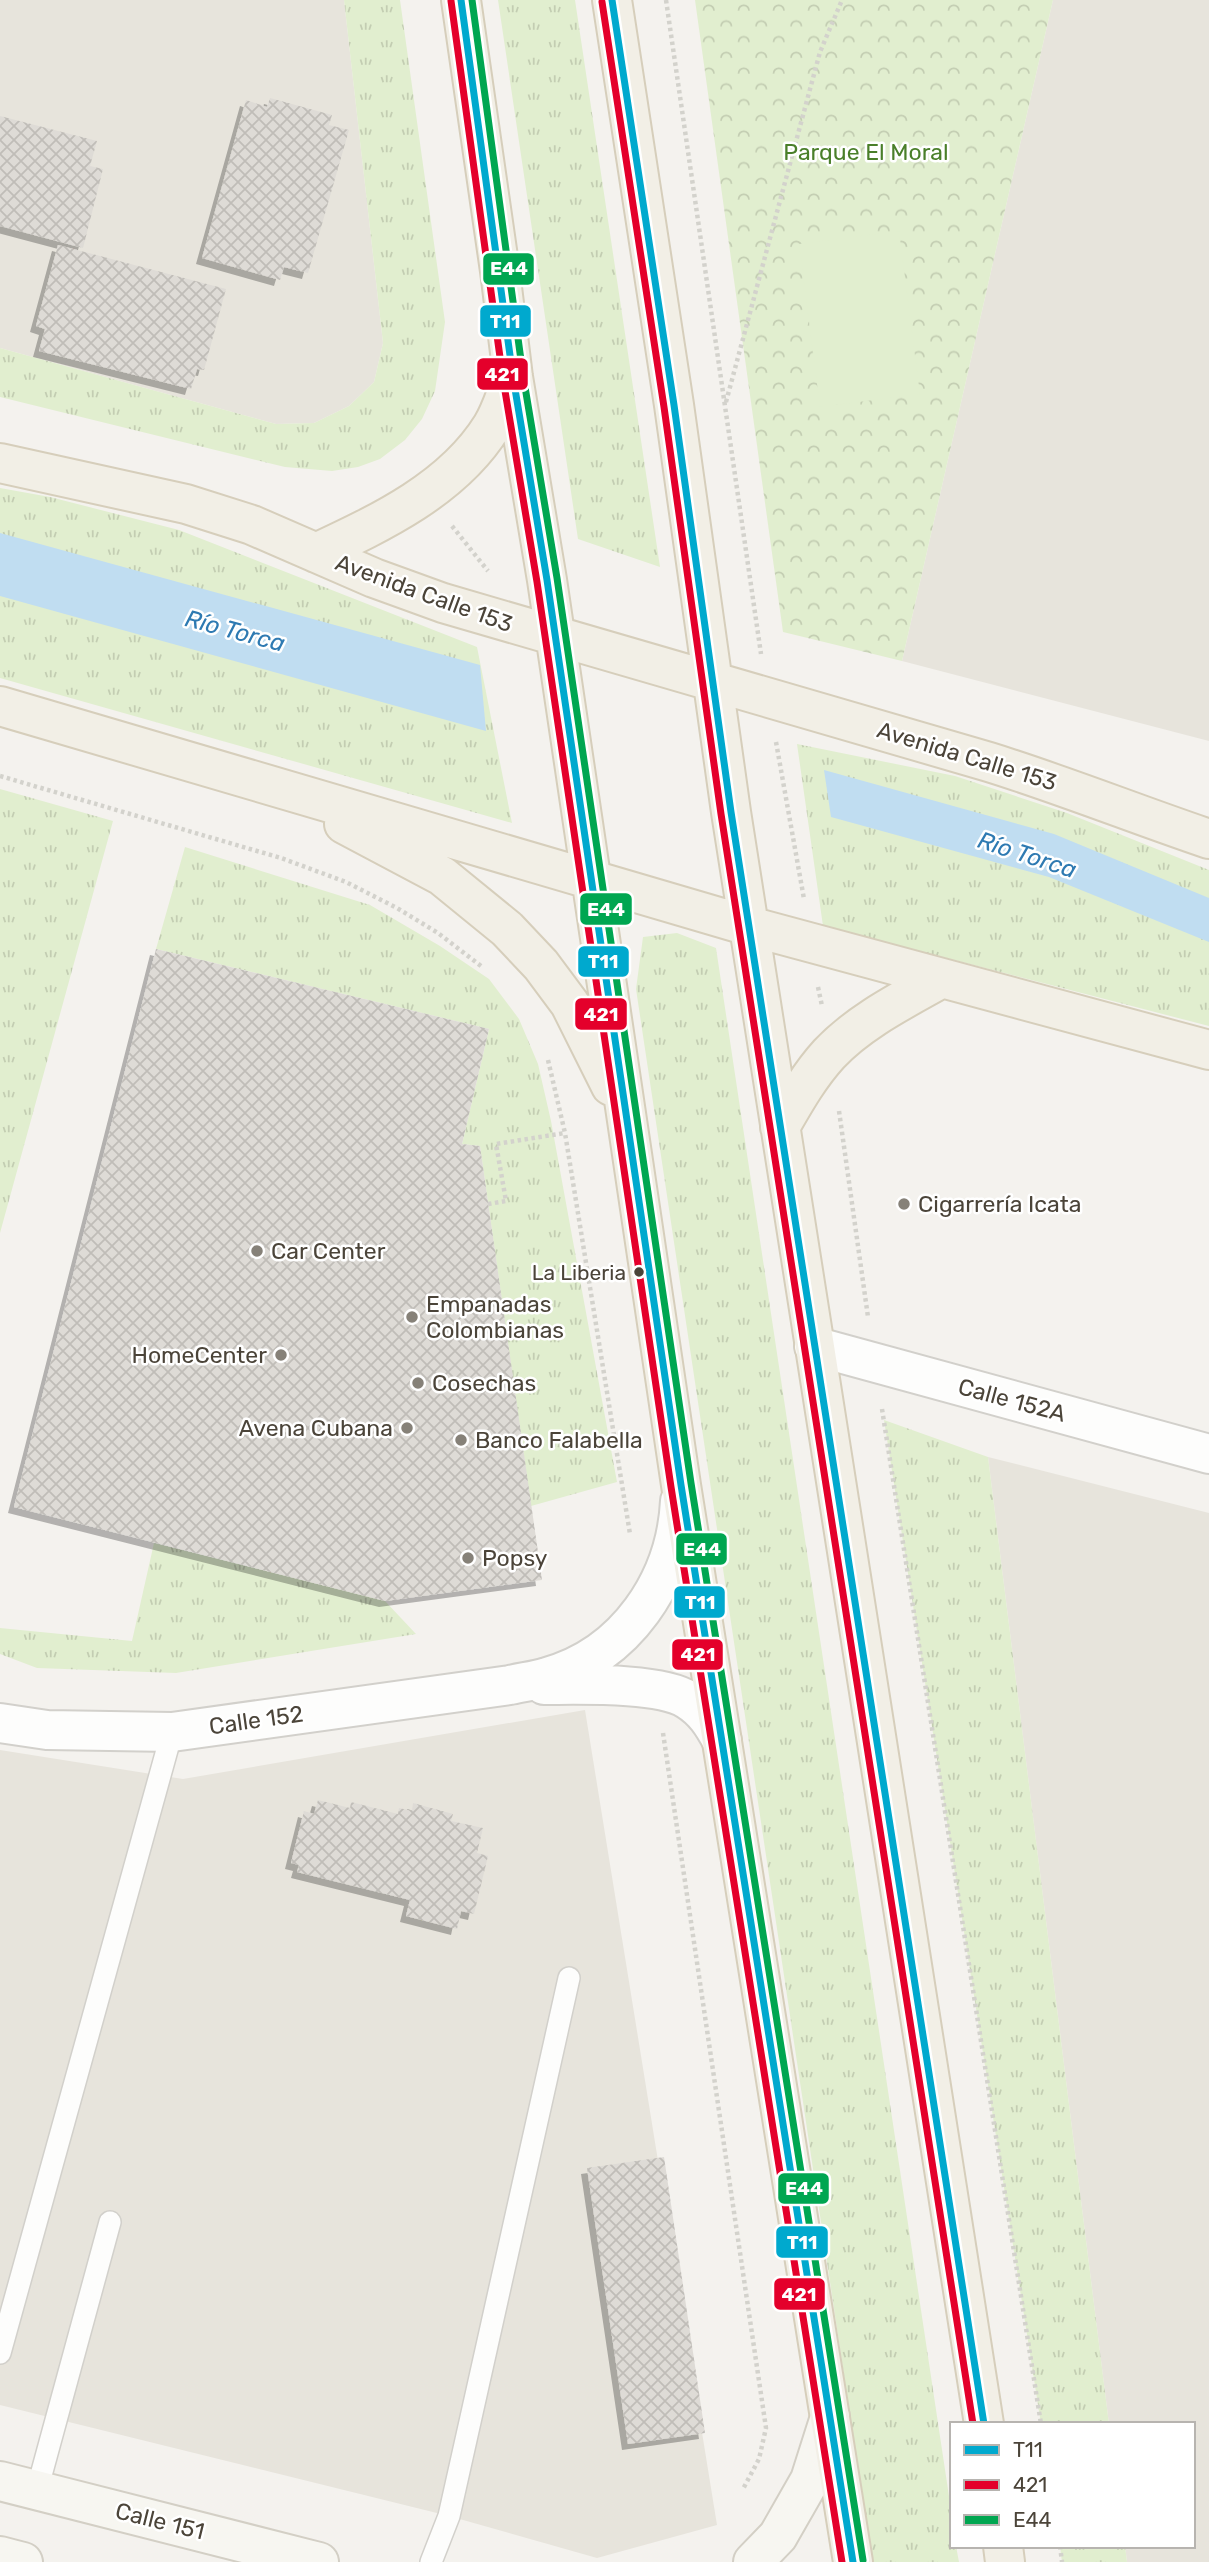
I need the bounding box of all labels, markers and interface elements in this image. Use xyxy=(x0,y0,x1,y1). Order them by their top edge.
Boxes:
park label: Parque El Moral xyxy=(783,138,949,166)
line badge: E44 xyxy=(482,252,535,286)
text: E44 xyxy=(490,257,528,280)
line badge: T11 xyxy=(479,304,532,338)
text: T11 xyxy=(490,310,520,333)
line badge: 421 xyxy=(476,357,529,391)
text: 421 xyxy=(485,363,519,386)
street label: Avenida Calle 153 xyxy=(332,548,516,638)
water label: Río Torca xyxy=(182,604,288,658)
street label: Avenida Calle 153 xyxy=(874,715,1060,797)
water label: Río Torca xyxy=(974,826,1080,884)
line badge: E44 xyxy=(579,892,633,926)
text: E44 xyxy=(587,898,625,921)
line badge: T11 xyxy=(577,945,630,978)
text: T11 xyxy=(588,950,618,973)
line badge: 421 xyxy=(574,997,628,1031)
text: 421 xyxy=(584,1003,618,1026)
place label: Cigarrería Icata xyxy=(918,1190,1081,1218)
marker: Cigarrería Icata xyxy=(896,1196,912,1212)
place label: Car Center xyxy=(271,1237,386,1265)
marker: Car Center xyxy=(249,1243,265,1259)
place label: La Liberia xyxy=(532,1260,626,1285)
marker: La Liberia xyxy=(632,1265,646,1279)
place label: Empanadas Colombianas xyxy=(426,1290,564,1344)
marker: Empanadas Colombianas xyxy=(404,1309,420,1325)
place label: HomeCenter xyxy=(131,1341,267,1369)
marker: HomeCenter xyxy=(273,1347,289,1363)
place label: Cosechas xyxy=(432,1369,536,1397)
street label: Calle 152A xyxy=(955,1372,1069,1428)
marker: Cosechas xyxy=(410,1375,426,1391)
place label: Avena Cubana xyxy=(239,1414,393,1442)
marker: Avena Cubana xyxy=(399,1420,415,1436)
place label: Banco Falabella xyxy=(475,1426,643,1454)
marker: Banco Falabella xyxy=(453,1432,469,1448)
line badge: E44 xyxy=(675,1532,728,1566)
text: E44 xyxy=(683,1538,721,1561)
place label: Popsy xyxy=(482,1544,548,1572)
marker: Popsy xyxy=(460,1550,476,1566)
line badge: T11 xyxy=(673,1585,726,1619)
text: T11 xyxy=(685,1591,715,1614)
line badge: 421 xyxy=(671,1638,724,1671)
text: 421 xyxy=(681,1643,715,1666)
street label: Calle 152 xyxy=(207,1700,305,1740)
line badge: E44 xyxy=(777,2172,830,2205)
text: E44 xyxy=(785,2177,823,2200)
line badge: T11 xyxy=(775,2225,829,2259)
text: T11 xyxy=(787,2231,817,2254)
line badge: 421 xyxy=(773,2277,826,2311)
text: 421 xyxy=(782,2283,816,2306)
legend xyxy=(950,2422,1195,2548)
text: T11 xyxy=(1013,2437,1043,2462)
text: 421 xyxy=(1013,2472,1047,2497)
street label: Calle 151 xyxy=(113,2496,207,2546)
text: E44 xyxy=(1013,2507,1052,2532)

